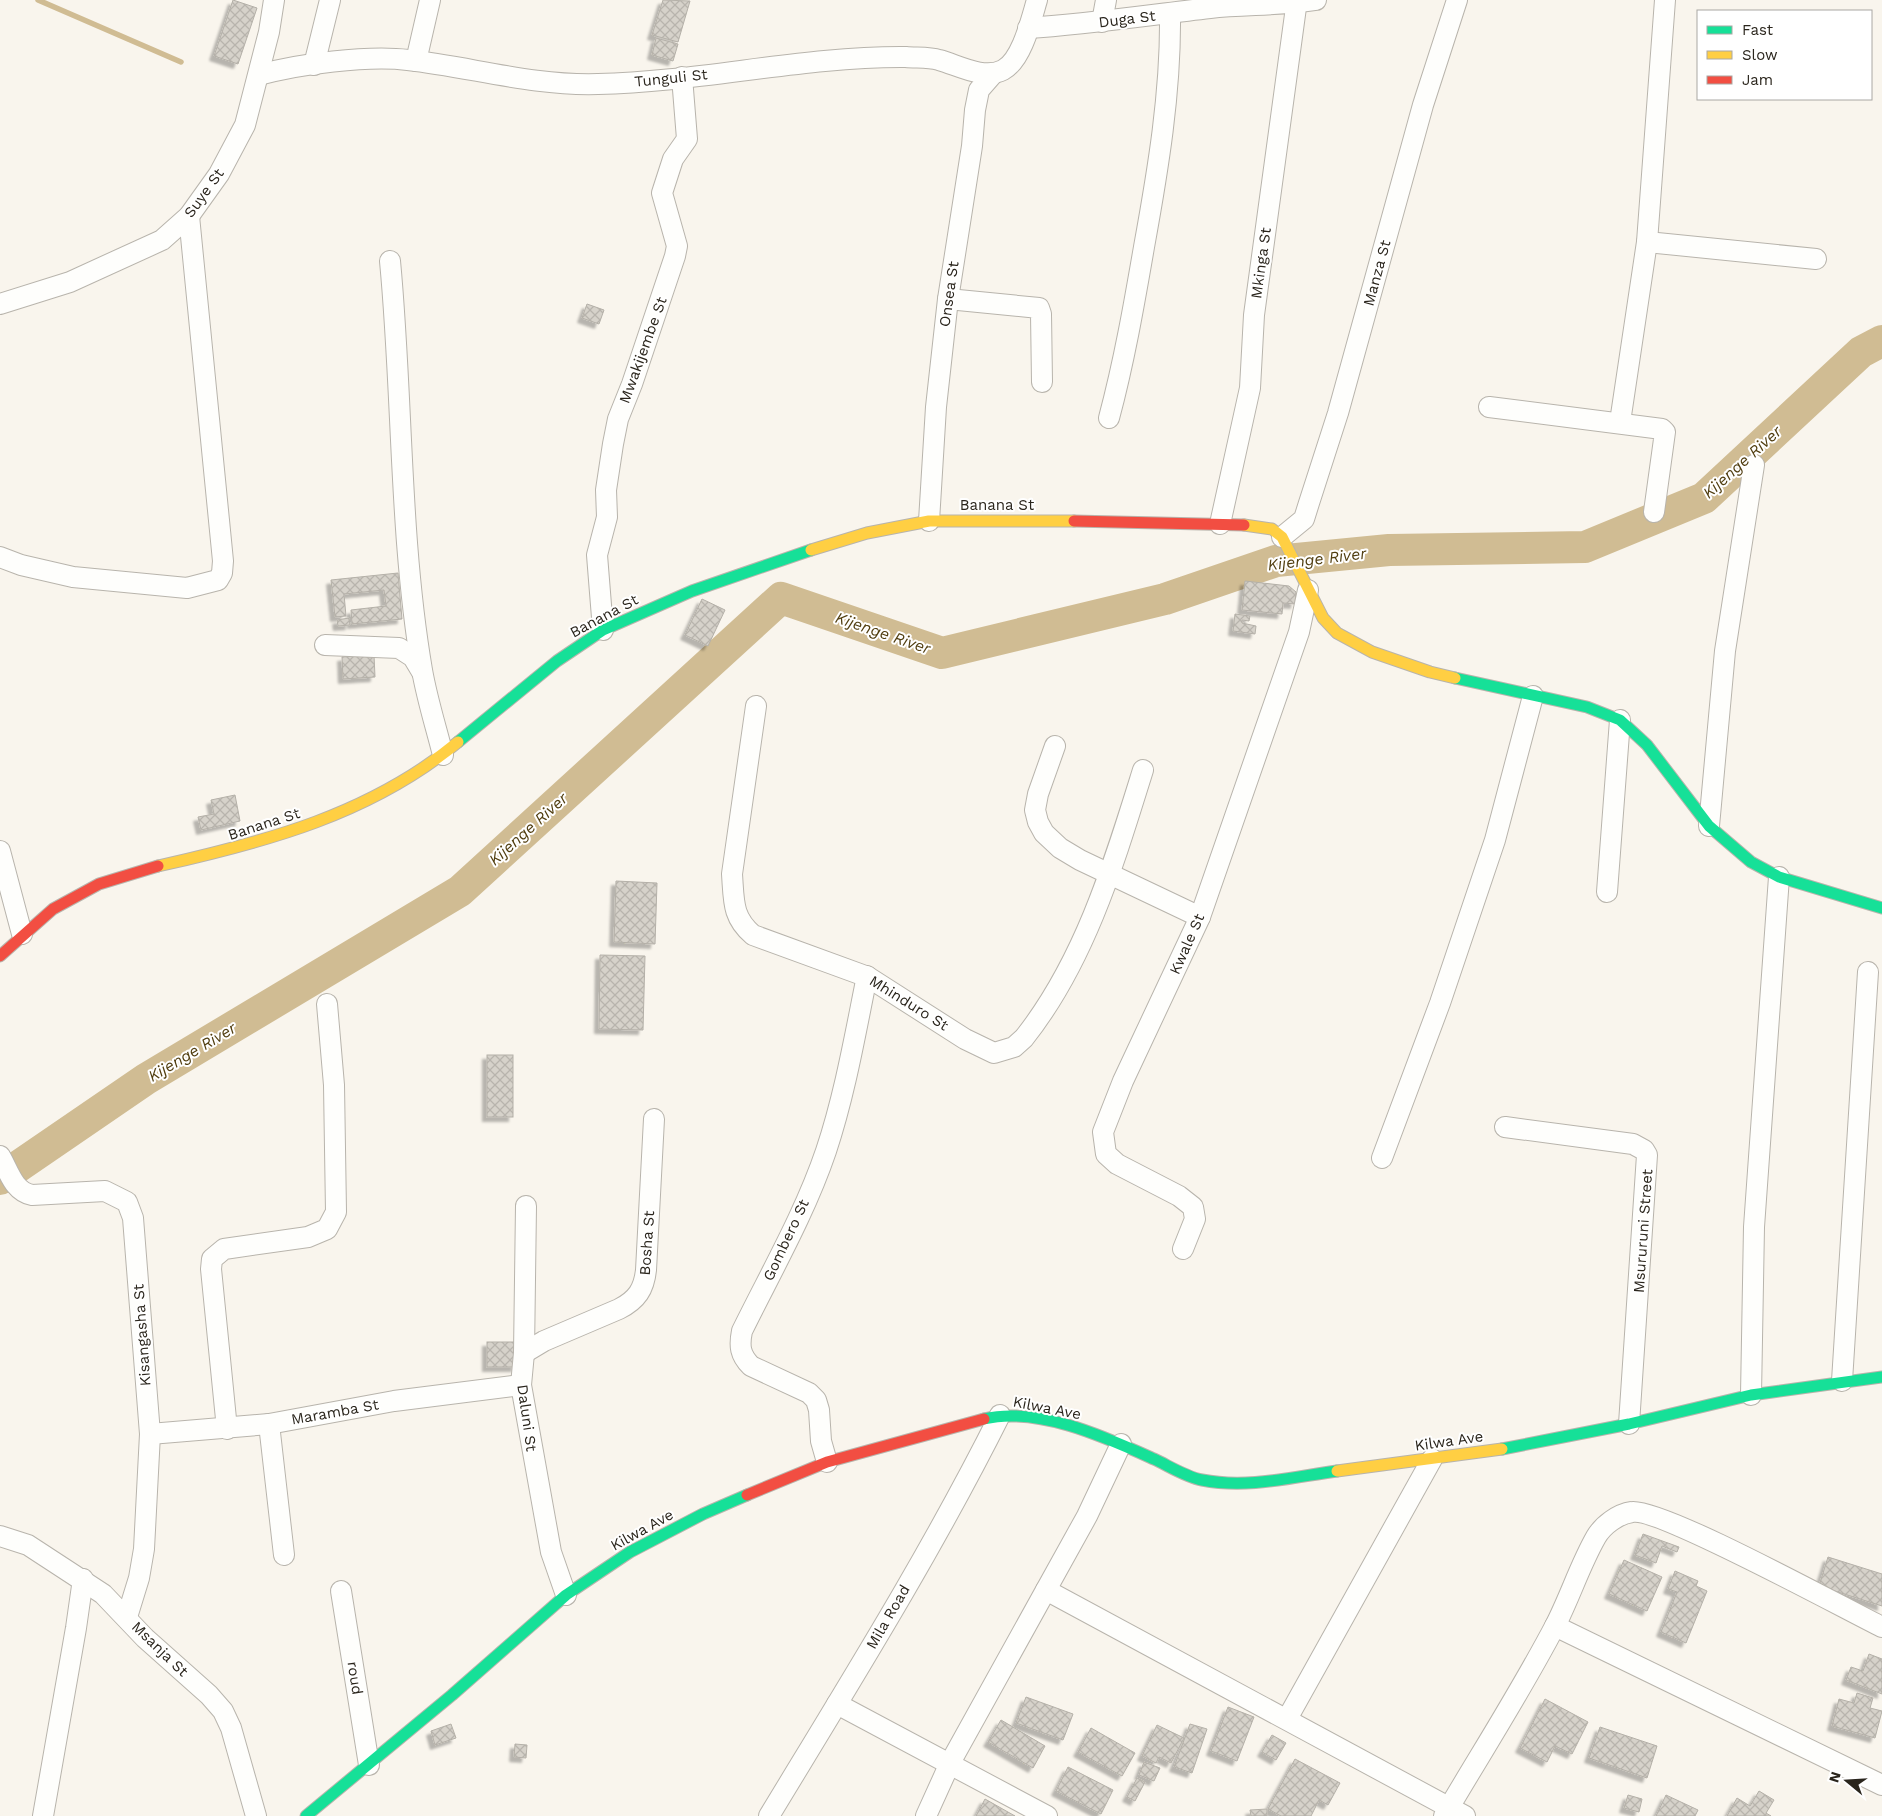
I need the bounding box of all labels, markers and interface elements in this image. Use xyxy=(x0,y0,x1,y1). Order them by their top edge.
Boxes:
street label: Duga St xyxy=(1098,6,1157,31)
legend xyxy=(1697,10,1872,100)
text: Fast xyxy=(1742,21,1774,39)
text: Slow xyxy=(1742,46,1778,64)
street label: Tunguli St xyxy=(634,65,709,91)
text: Jam xyxy=(1742,71,1773,89)
street label: Suye St xyxy=(180,164,228,221)
street label: Mkinga St xyxy=(1247,226,1275,300)
street label: Manza St xyxy=(1360,237,1395,308)
street label: Onsea St xyxy=(935,259,963,328)
street label: Mwakijembe St xyxy=(615,294,671,406)
water label: Kijenge River xyxy=(1699,421,1786,502)
street label: Banana St xyxy=(960,496,1035,514)
water label: Kijenge River xyxy=(1267,543,1368,574)
street label: Banana St xyxy=(567,590,642,641)
water label: Kijenge River xyxy=(833,608,934,658)
water label: Kijenge River xyxy=(485,788,572,869)
street label: Banana St xyxy=(226,804,303,844)
street label: Kwale St xyxy=(1166,910,1209,977)
street label: Mhinduro St xyxy=(866,972,952,1035)
water label: Kijenge River xyxy=(145,1018,240,1086)
street label: Msururuni Street xyxy=(1630,1168,1656,1294)
street label: Gombero St xyxy=(759,1196,813,1284)
street label: Bosha St xyxy=(636,1209,658,1276)
street label: Kisangasha St xyxy=(129,1283,155,1387)
street label: Daluni St xyxy=(513,1383,541,1453)
street label: Kilwa Ave xyxy=(1011,1393,1083,1423)
street label: Maramba St xyxy=(290,1395,381,1429)
street label: Kilwa Ave xyxy=(1414,1427,1484,1455)
street label: Kilwa Ave xyxy=(607,1505,677,1555)
street label: Mila Road xyxy=(862,1582,914,1652)
street label: Msanja St xyxy=(128,1618,192,1681)
street label: roud xyxy=(343,1660,367,1696)
north arrow xyxy=(1822,1756,1872,1806)
text: N xyxy=(1825,1770,1844,1784)

